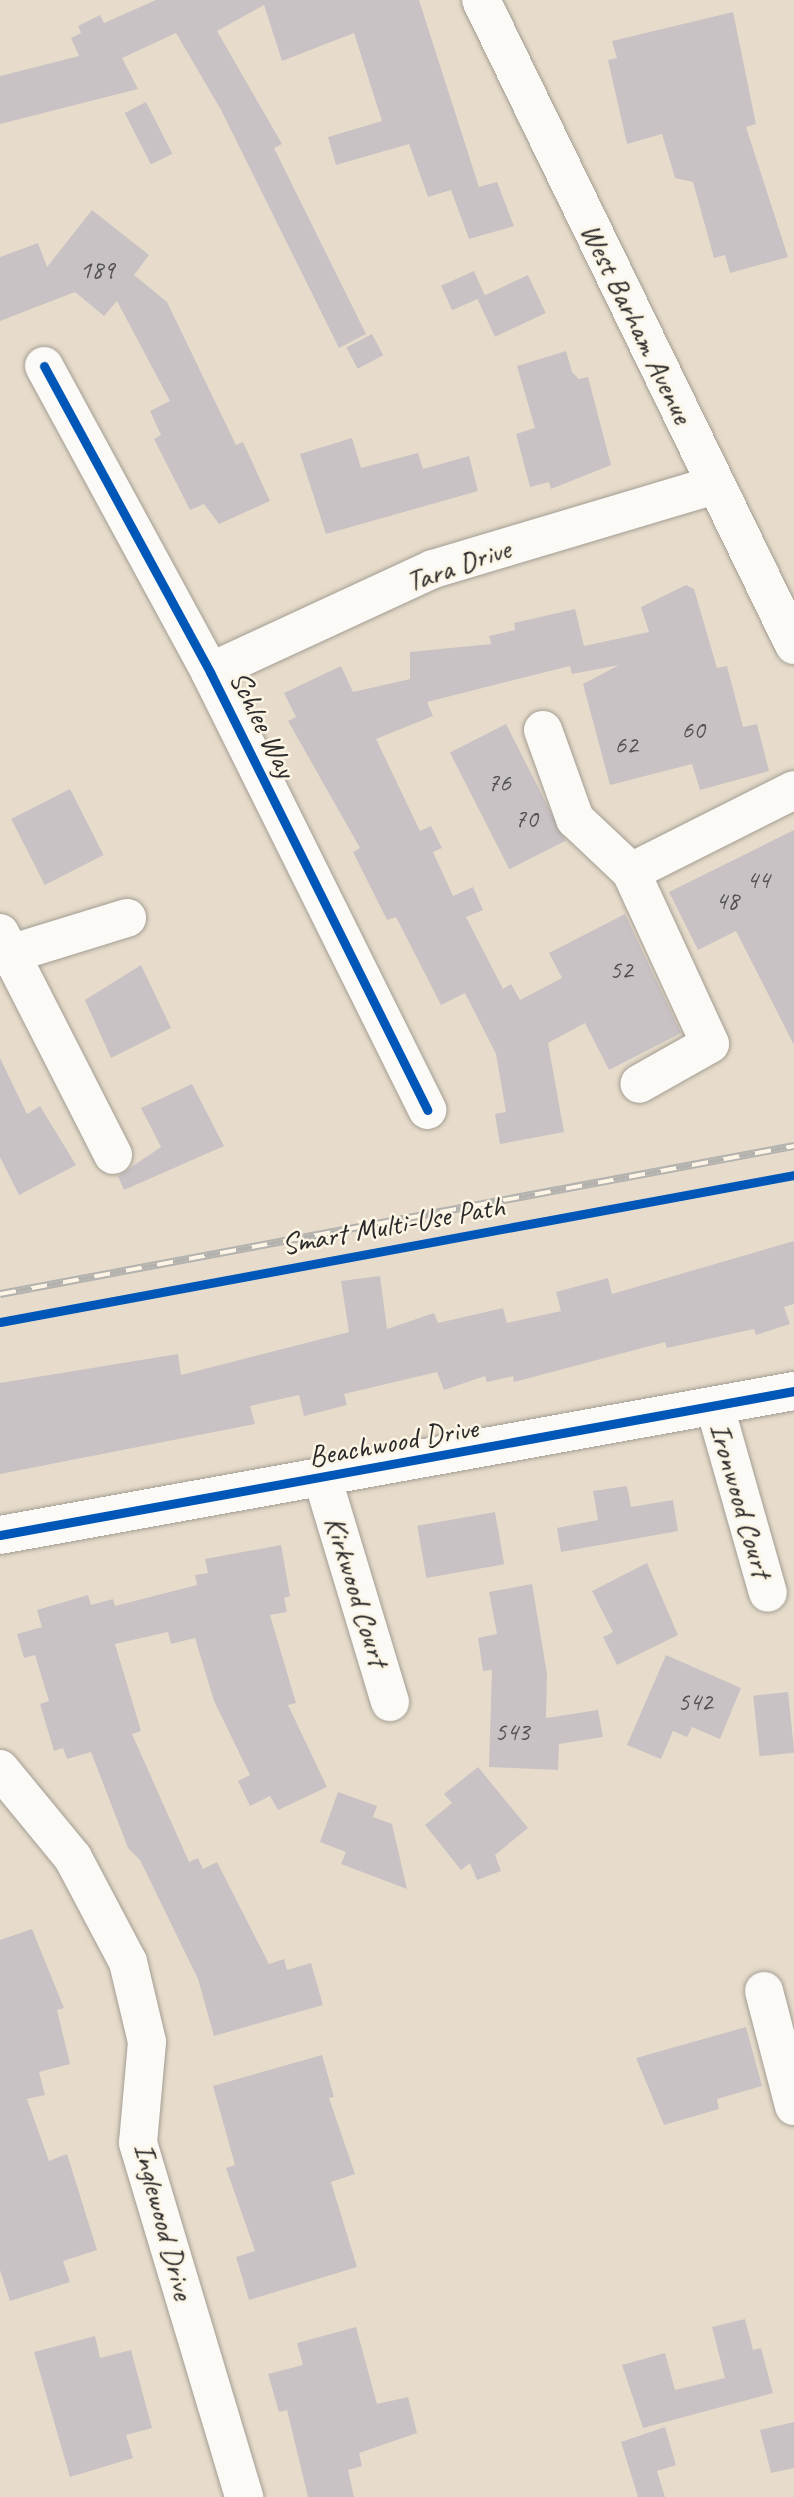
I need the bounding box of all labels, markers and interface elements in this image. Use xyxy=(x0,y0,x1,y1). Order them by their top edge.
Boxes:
street label: West Barham Avenue xyxy=(573,217,701,429)
house number: 189 xyxy=(79,254,115,286)
street label: Tara Drive xyxy=(401,530,515,600)
street label: Schlee Way xyxy=(222,665,304,783)
house number: 60 xyxy=(681,714,705,746)
house number: 62 xyxy=(614,729,638,761)
house number: 76 xyxy=(487,767,511,799)
house number: 70 xyxy=(514,803,538,835)
house number: 44 xyxy=(746,864,770,896)
house number: 48 xyxy=(715,885,739,917)
house number: 52 xyxy=(609,954,633,986)
street label: Smart Multi-Use Path xyxy=(278,1188,508,1262)
street label: Beachwood Drive xyxy=(306,1409,480,1475)
street label: Ironwood Court xyxy=(702,1419,780,1581)
street label: Kirkwood Court xyxy=(317,1512,397,1670)
house number: 542 xyxy=(677,1686,713,1718)
house number: 543 xyxy=(494,1716,530,1748)
street label: Inglewood Drive xyxy=(126,2139,202,2303)

